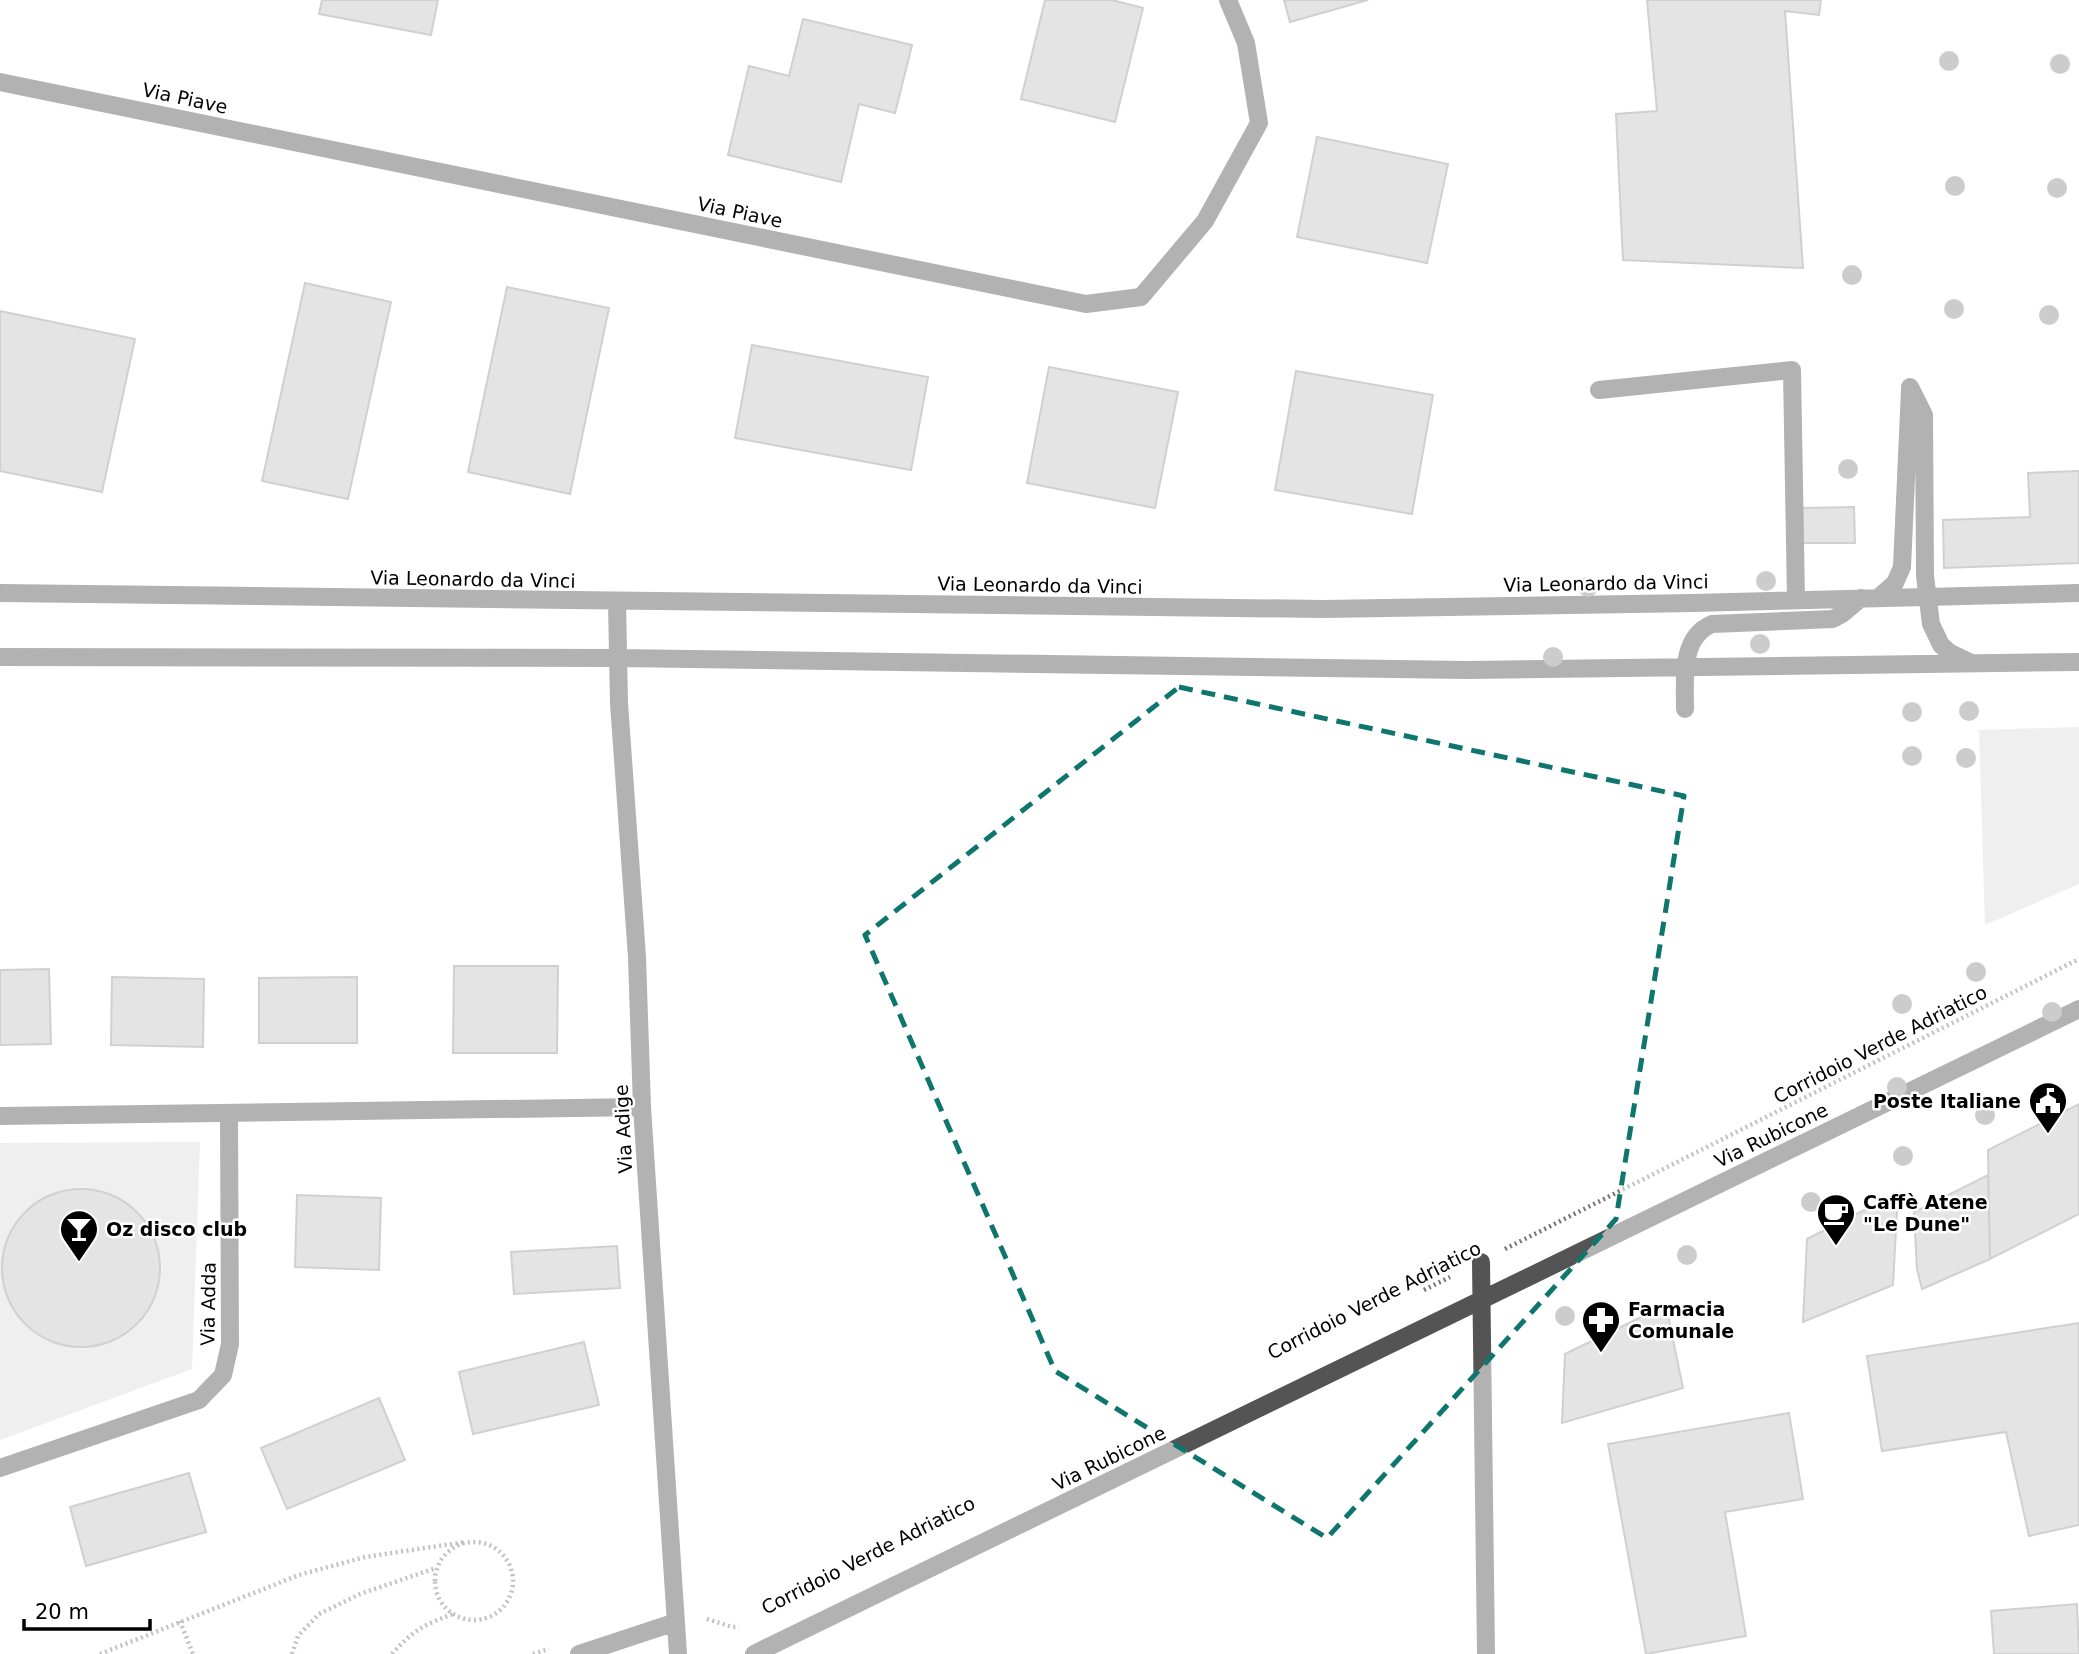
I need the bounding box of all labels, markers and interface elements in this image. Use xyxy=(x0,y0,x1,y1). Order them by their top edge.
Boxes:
street label: Via Piave xyxy=(140,78,230,118)
street label: Via Piave xyxy=(695,192,785,232)
street label: Via Leonardo da Vinci xyxy=(370,566,576,592)
street label: Via Leonardo da Vinci xyxy=(1503,570,1709,596)
street label: Via Leonardo da Vinci xyxy=(937,572,1143,598)
street label: Corridoio Verde Adriatico xyxy=(1769,980,1991,1108)
public building icon: Poste Italiane xyxy=(2027,1080,2069,1135)
street label: Via Adige xyxy=(610,1084,636,1174)
place label: Poste Italiane xyxy=(1873,1090,2021,1112)
street label: Via Rubicone xyxy=(1711,1098,1831,1172)
place label: Caffè Atene "Le Dune" xyxy=(1863,1191,1988,1235)
cafe icon: Caffè Atene "Le Dune" xyxy=(1815,1192,1857,1247)
bar icon: Oz disco club xyxy=(58,1208,100,1263)
place label: Oz disco club xyxy=(106,1218,247,1240)
street label: Corridoio Verde Adriatico xyxy=(1263,1236,1485,1364)
street label: Via Adda xyxy=(196,1262,220,1346)
place label: Farmacia Comunale xyxy=(1628,1298,1734,1342)
pharmacy icon: Farmacia Comunale xyxy=(1580,1299,1622,1354)
street label: Via Rubicone xyxy=(1049,1421,1169,1495)
street label: Corridoio Verde Adriatico xyxy=(757,1491,979,1619)
scale bar xyxy=(24,1588,150,1632)
text: 20 m xyxy=(35,1600,89,1624)

